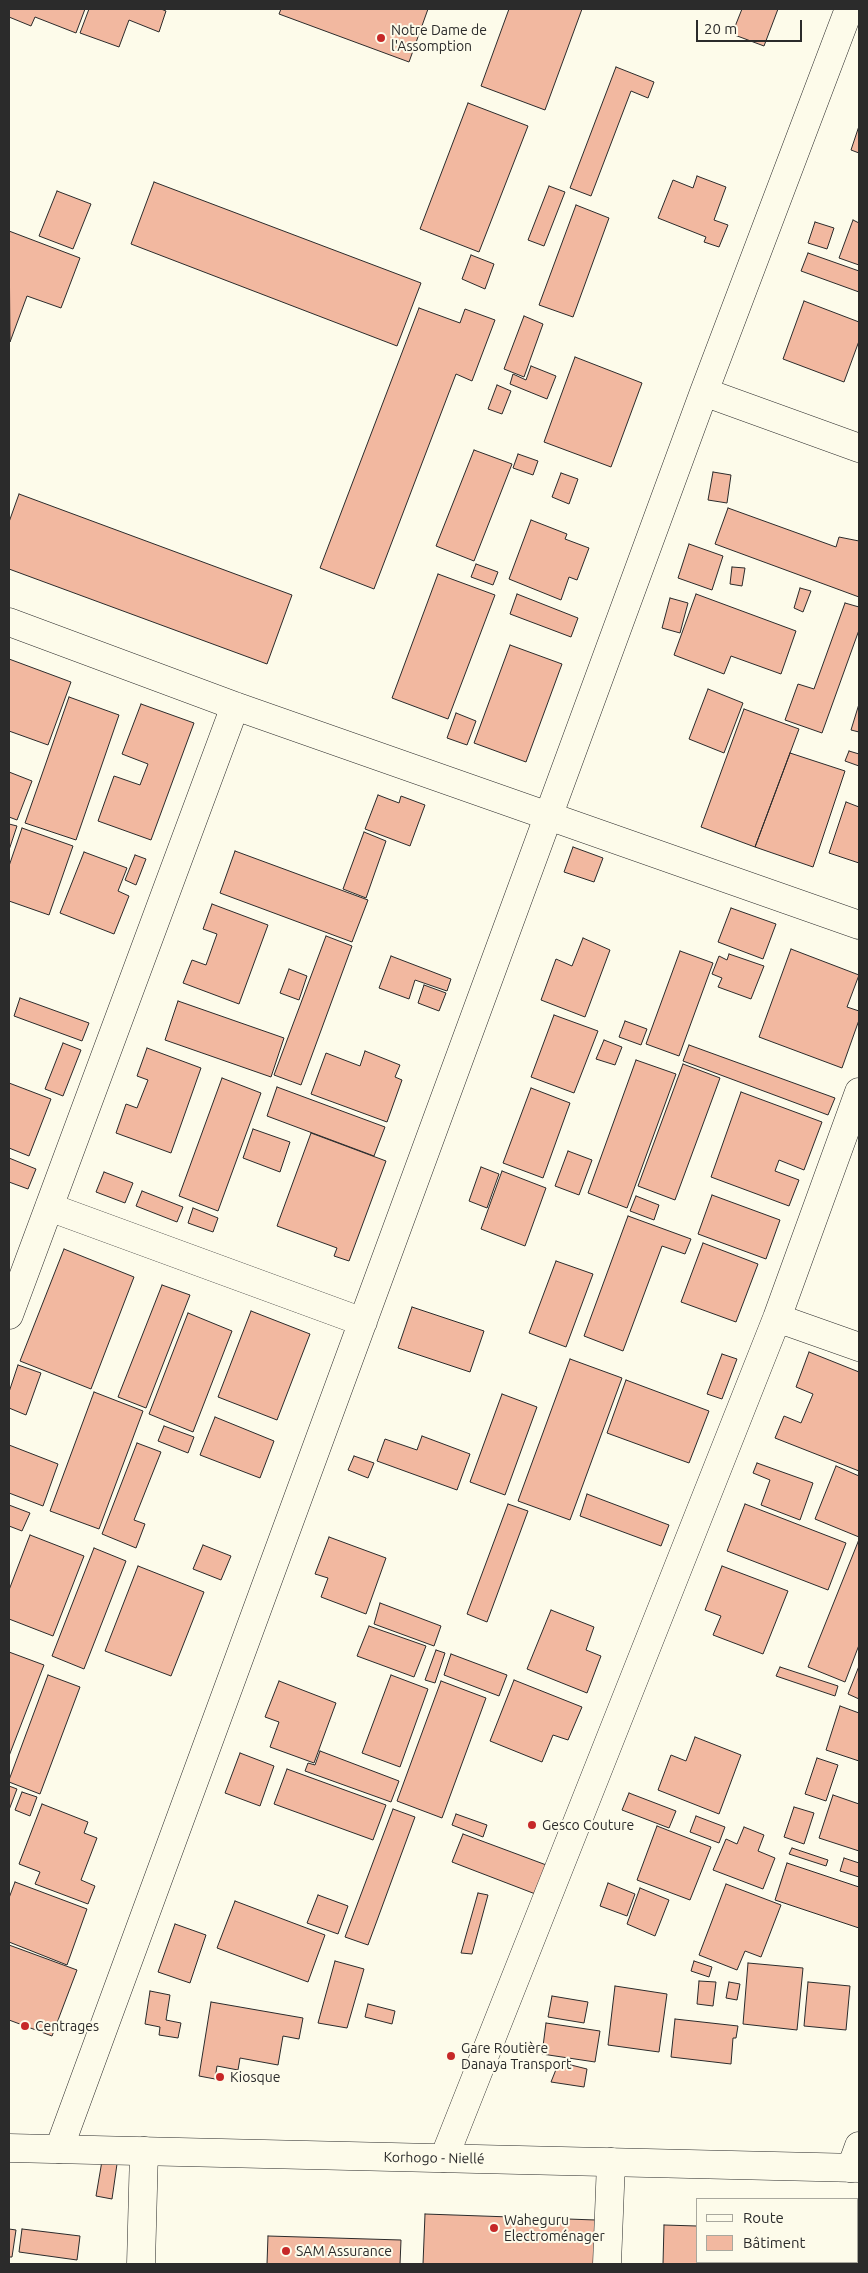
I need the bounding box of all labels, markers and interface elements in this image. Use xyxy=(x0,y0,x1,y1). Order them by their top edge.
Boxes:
scale bar xyxy=(698,10,804,42)
text: 20 m xyxy=(704,20,737,37)
place label: Notre Dame de l'Assomption xyxy=(391,22,487,54)
marker: Notre Dame de l'Assomption xyxy=(375,32,387,44)
place label: Gesco Couture xyxy=(542,1817,634,1833)
marker: Gesco Couture xyxy=(526,1819,538,1831)
place label: Centrages xyxy=(35,2018,99,2034)
marker: Centrages xyxy=(19,2020,31,2032)
place label: Gare Routière Danaya Transport xyxy=(461,2040,571,2072)
marker: Gare Routière Danaya Transport xyxy=(445,2050,457,2062)
place label: Kiosque xyxy=(230,2069,280,2085)
marker: Kiosque xyxy=(214,2071,226,2083)
street label: Korhogo - Niellé xyxy=(383,2149,485,2167)
legend xyxy=(696,2198,858,2263)
text: Route xyxy=(743,2209,784,2226)
place label: Waheguru Electroménager xyxy=(504,2212,605,2244)
marker: Waheguru Electroménager xyxy=(488,2222,500,2234)
text: Bâtiment xyxy=(743,2234,805,2251)
place label: SAM Assurance xyxy=(296,2243,392,2259)
marker: SAM Assurance xyxy=(280,2245,292,2257)

